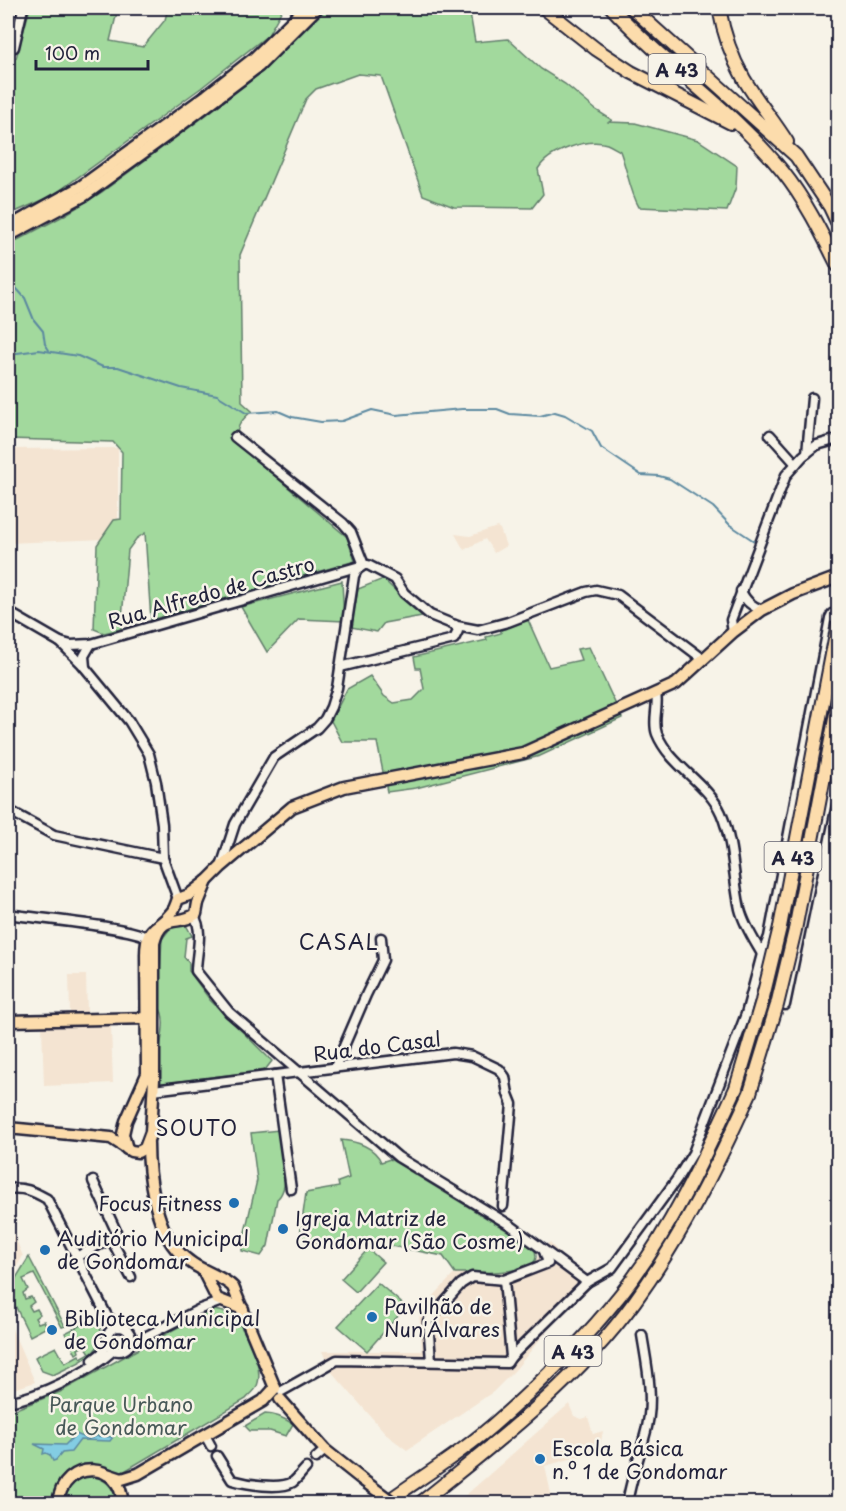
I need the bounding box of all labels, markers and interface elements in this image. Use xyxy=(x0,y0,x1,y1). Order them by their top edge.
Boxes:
scale bar xyxy=(36,33,148,71)
text: 100 m xyxy=(45,39,100,66)
road number: A 43 xyxy=(648,54,706,84)
street label: Rua Alfredo de Castro xyxy=(104,548,318,636)
road number: A 43 xyxy=(764,842,822,872)
district label: CASAL xyxy=(299,925,379,957)
street label: Rua do Casal xyxy=(311,1023,443,1069)
district label: SOUTO xyxy=(155,1111,239,1143)
place label: Focus Fitness xyxy=(98,1188,222,1218)
marker: Focus Fitness xyxy=(227,1196,241,1210)
place label: Igreja Matriz de Gondomar (São Cosme) xyxy=(295,1203,524,1256)
marker: Igreja Matriz de Gondomar (São Cosme) xyxy=(276,1222,290,1236)
place label: Auditório Municipal de Gondomar xyxy=(57,1223,249,1276)
marker: Auditório Municipal de Gondomar xyxy=(38,1243,52,1257)
place label: Pavilhão de Nun'Álvares xyxy=(384,1291,500,1344)
place label: Biblioteca Municipal de Gondomar xyxy=(64,1303,260,1356)
marker: Pavilhão de Nun'Álvares xyxy=(365,1310,379,1324)
marker: Biblioteca Municipal de Gondomar xyxy=(45,1323,59,1337)
road number: A 43 xyxy=(544,1336,602,1366)
park label: Parque Urbano de Gondomar xyxy=(49,1389,193,1442)
place label: Escola Básica n.º 1 de Gondomar xyxy=(552,1433,727,1486)
marker: Escola Básica n.º 1 de Gondomar xyxy=(533,1452,547,1466)

